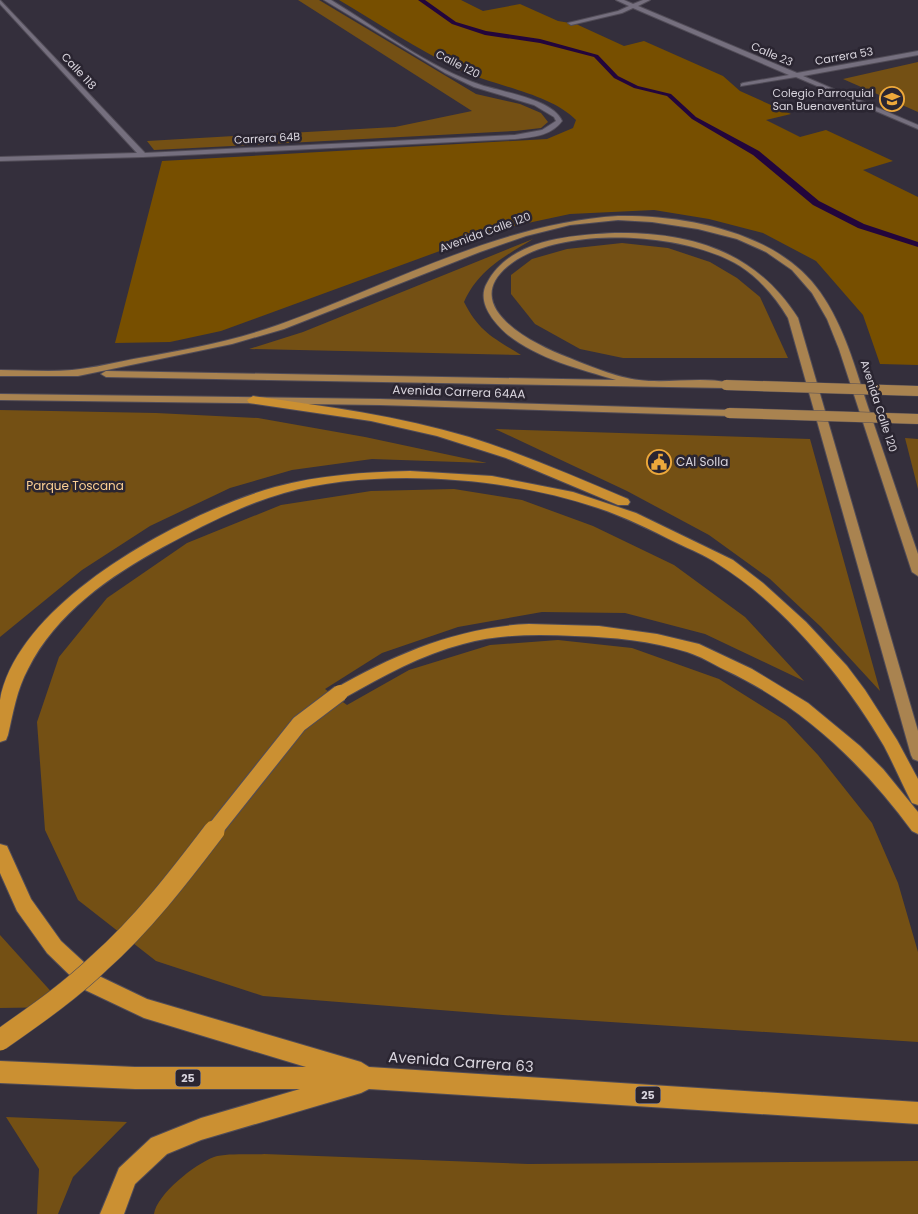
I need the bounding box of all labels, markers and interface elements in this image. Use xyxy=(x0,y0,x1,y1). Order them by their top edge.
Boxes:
street label: Calle 23 xyxy=(749,38,795,70)
street label: Carrera 53 xyxy=(814,43,874,69)
street label: Calle 120 xyxy=(433,46,483,82)
street label: Calle 118 xyxy=(58,49,100,93)
place label: Colegio Parroquial San Buenaventura xyxy=(772,85,874,114)
school or university icon: Colegio Parroquial San Buenaventura xyxy=(879,86,905,112)
street label: Carrera 64B xyxy=(234,128,301,148)
street label: Avenida Calle 120 xyxy=(437,208,533,256)
street label: Avenida Calle 120 xyxy=(857,358,901,454)
street label: Avenida Carrera 64AA xyxy=(392,381,526,402)
public building icon: CAI Solla xyxy=(646,449,672,475)
place label: CAI Solla xyxy=(676,453,728,470)
park label: Parque Toscana xyxy=(26,477,124,494)
street label: Avenida Carrera 63 xyxy=(388,1046,534,1077)
road number: 25 xyxy=(176,1070,200,1086)
road number: 25 xyxy=(636,1086,660,1104)

